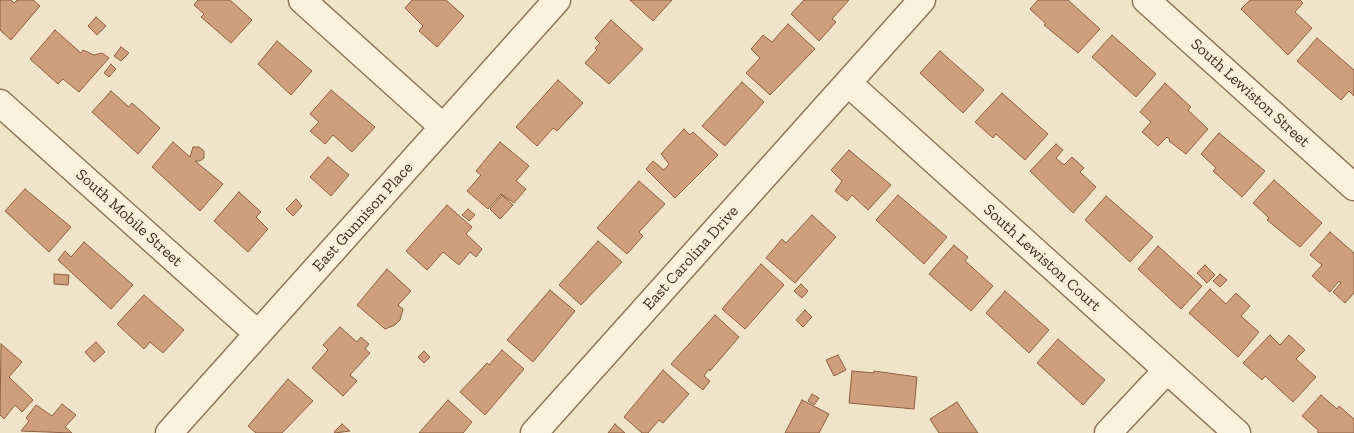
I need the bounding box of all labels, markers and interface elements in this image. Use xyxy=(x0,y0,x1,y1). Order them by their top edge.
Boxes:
street label: South Lewiston Street xyxy=(1187,35,1313,151)
street label: East Gunnison Place xyxy=(309,158,417,276)
street label: South Mobile Street xyxy=(72,165,186,271)
street label: South Lewiston Court xyxy=(979,200,1105,316)
street label: East Carolina Drive xyxy=(639,202,743,314)

